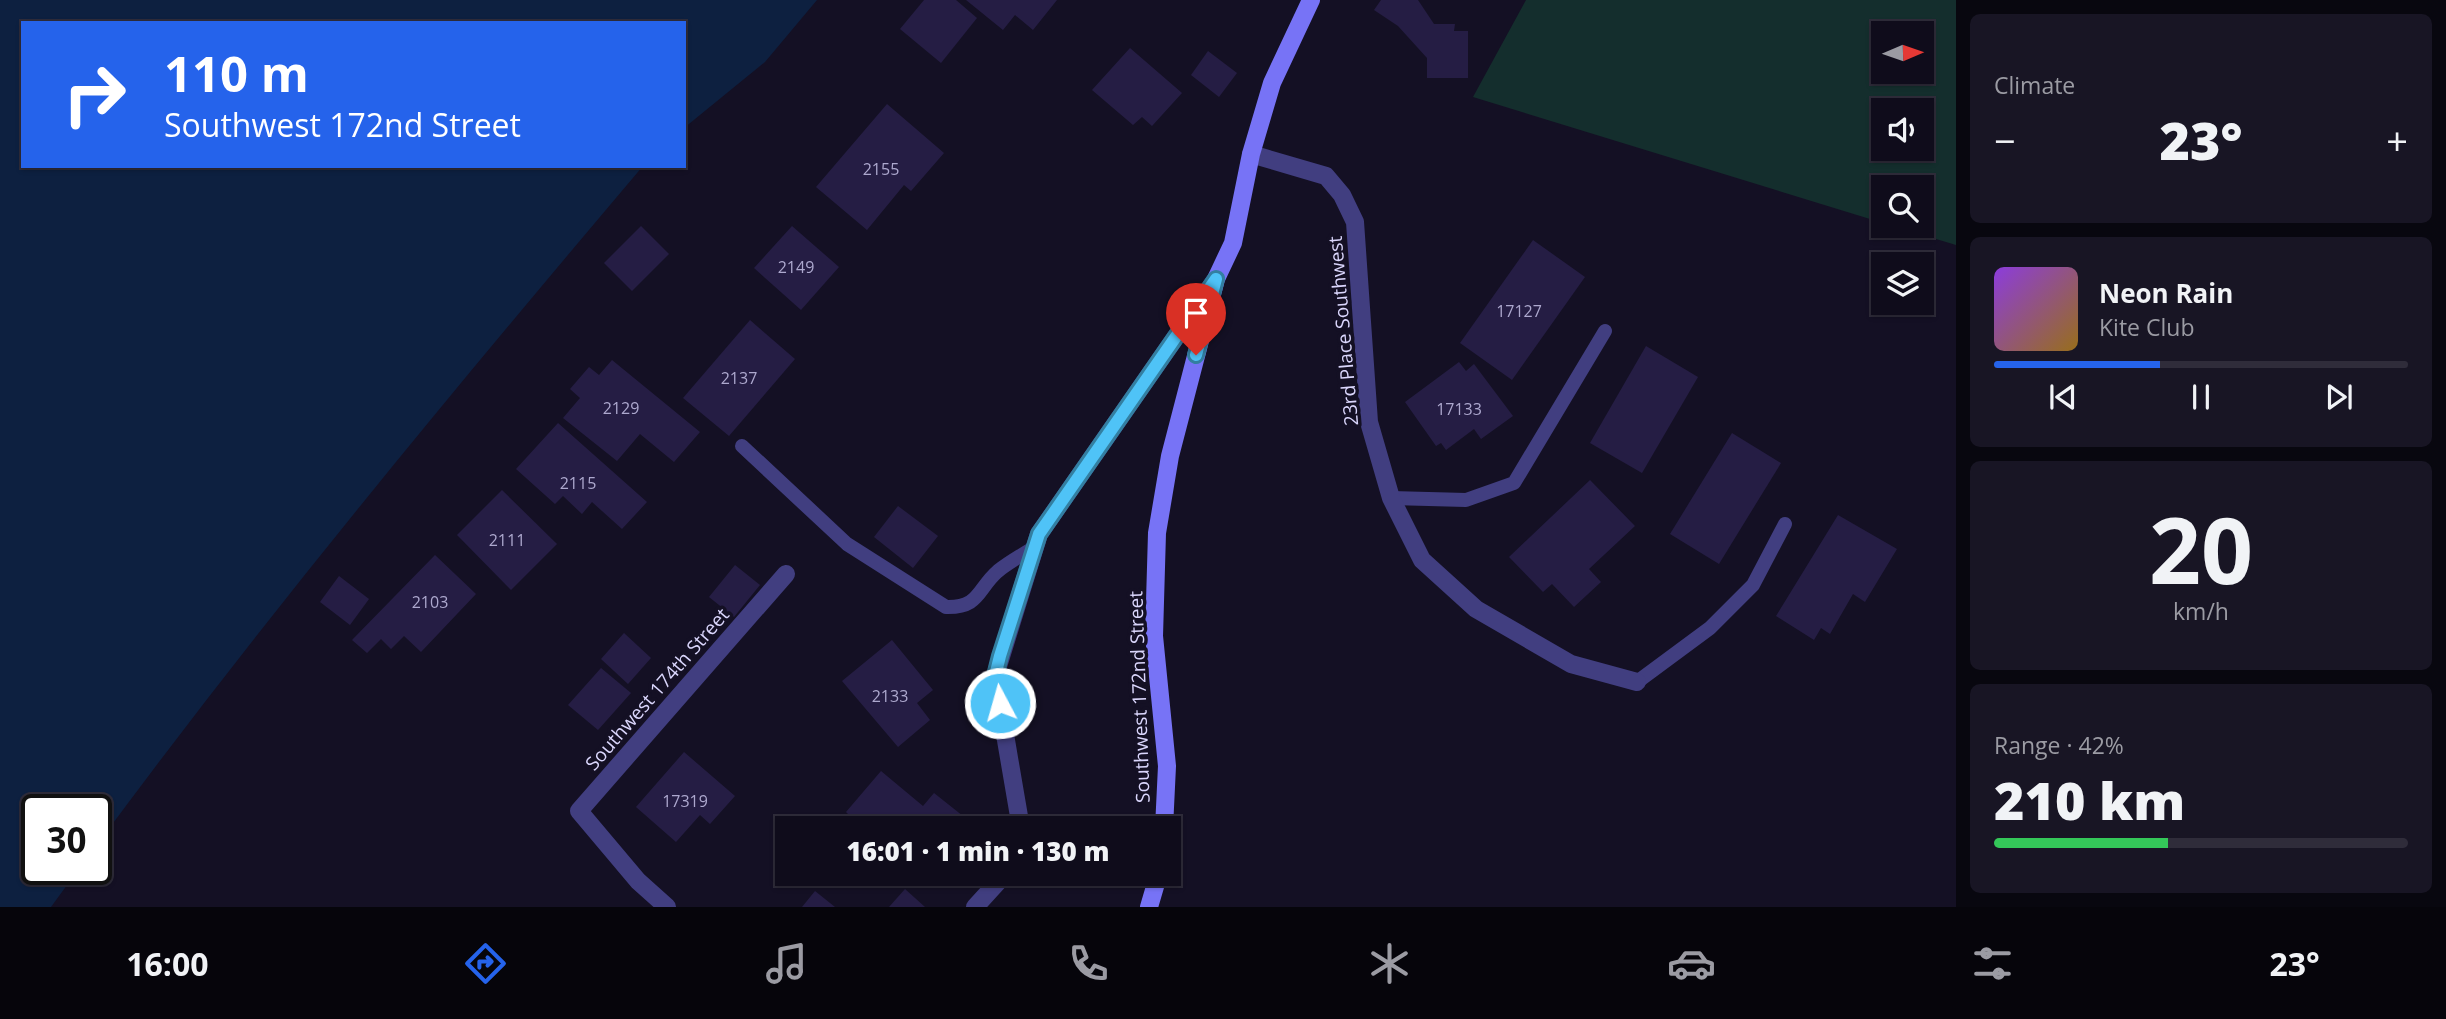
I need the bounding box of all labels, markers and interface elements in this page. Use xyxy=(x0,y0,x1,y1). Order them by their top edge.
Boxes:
north arrow xyxy=(1871,21,1934,84)
map controls xyxy=(1871,21,1934,315)
text: 110 m xyxy=(164,40,309,106)
icon: right xyxy=(49,49,140,140)
text: Climate xyxy=(1994,69,2075,101)
button: sound xyxy=(1871,98,1934,161)
text: Southwest 172nd Street xyxy=(164,103,521,146)
text: 23° xyxy=(2160,104,2242,175)
text: − xyxy=(1994,114,2016,166)
text: + xyxy=(2386,114,2408,166)
house number: 2155 xyxy=(863,158,899,180)
button: search xyxy=(1871,175,1934,238)
street label: 23rd Place Southwest xyxy=(1322,235,1364,427)
button: layers xyxy=(1871,252,1934,315)
house number: 2149 xyxy=(778,256,814,278)
text: Neon Rain xyxy=(2099,275,2233,311)
pin xyxy=(1166,283,1226,355)
icon: arrive xyxy=(1177,294,1215,332)
house number: 17127 xyxy=(1496,300,1542,322)
text: Kite Club xyxy=(2099,311,2194,343)
house number: 2137 xyxy=(721,367,757,389)
icon: previous xyxy=(2044,378,2082,416)
icon: pause xyxy=(2182,378,2220,416)
icon: next xyxy=(2320,378,2358,416)
house number: 2129 xyxy=(603,397,639,419)
house number: 17133 xyxy=(1436,398,1482,420)
house number: 2115 xyxy=(560,472,596,494)
text: 20 xyxy=(2149,487,2253,611)
house number: 2111 xyxy=(489,529,525,551)
street label: Southwest 172nd Street xyxy=(1122,590,1156,803)
house number: 2103 xyxy=(412,591,448,613)
text: km/h xyxy=(2173,595,2229,627)
street label: Southwest 174th Street xyxy=(579,602,735,776)
position arrow xyxy=(963,666,1037,740)
house number: 2133 xyxy=(872,685,908,707)
text: Range · 42% xyxy=(1994,729,2124,761)
text: 210 km xyxy=(1994,764,2185,835)
house number: 17319 xyxy=(662,790,708,812)
speed limit sign: 30 xyxy=(21,794,112,885)
text: 16:01 · 1 min · 130 m xyxy=(847,833,1109,869)
icon: directions xyxy=(461,939,510,988)
icon: music xyxy=(762,939,811,988)
icon: phone xyxy=(1064,939,1113,988)
icon: climate xyxy=(1365,939,1414,988)
icon: car xyxy=(1667,939,1716,988)
icon: filters xyxy=(1968,939,2017,988)
text: 16:00 xyxy=(126,942,209,985)
text: 23° xyxy=(2269,942,2320,985)

